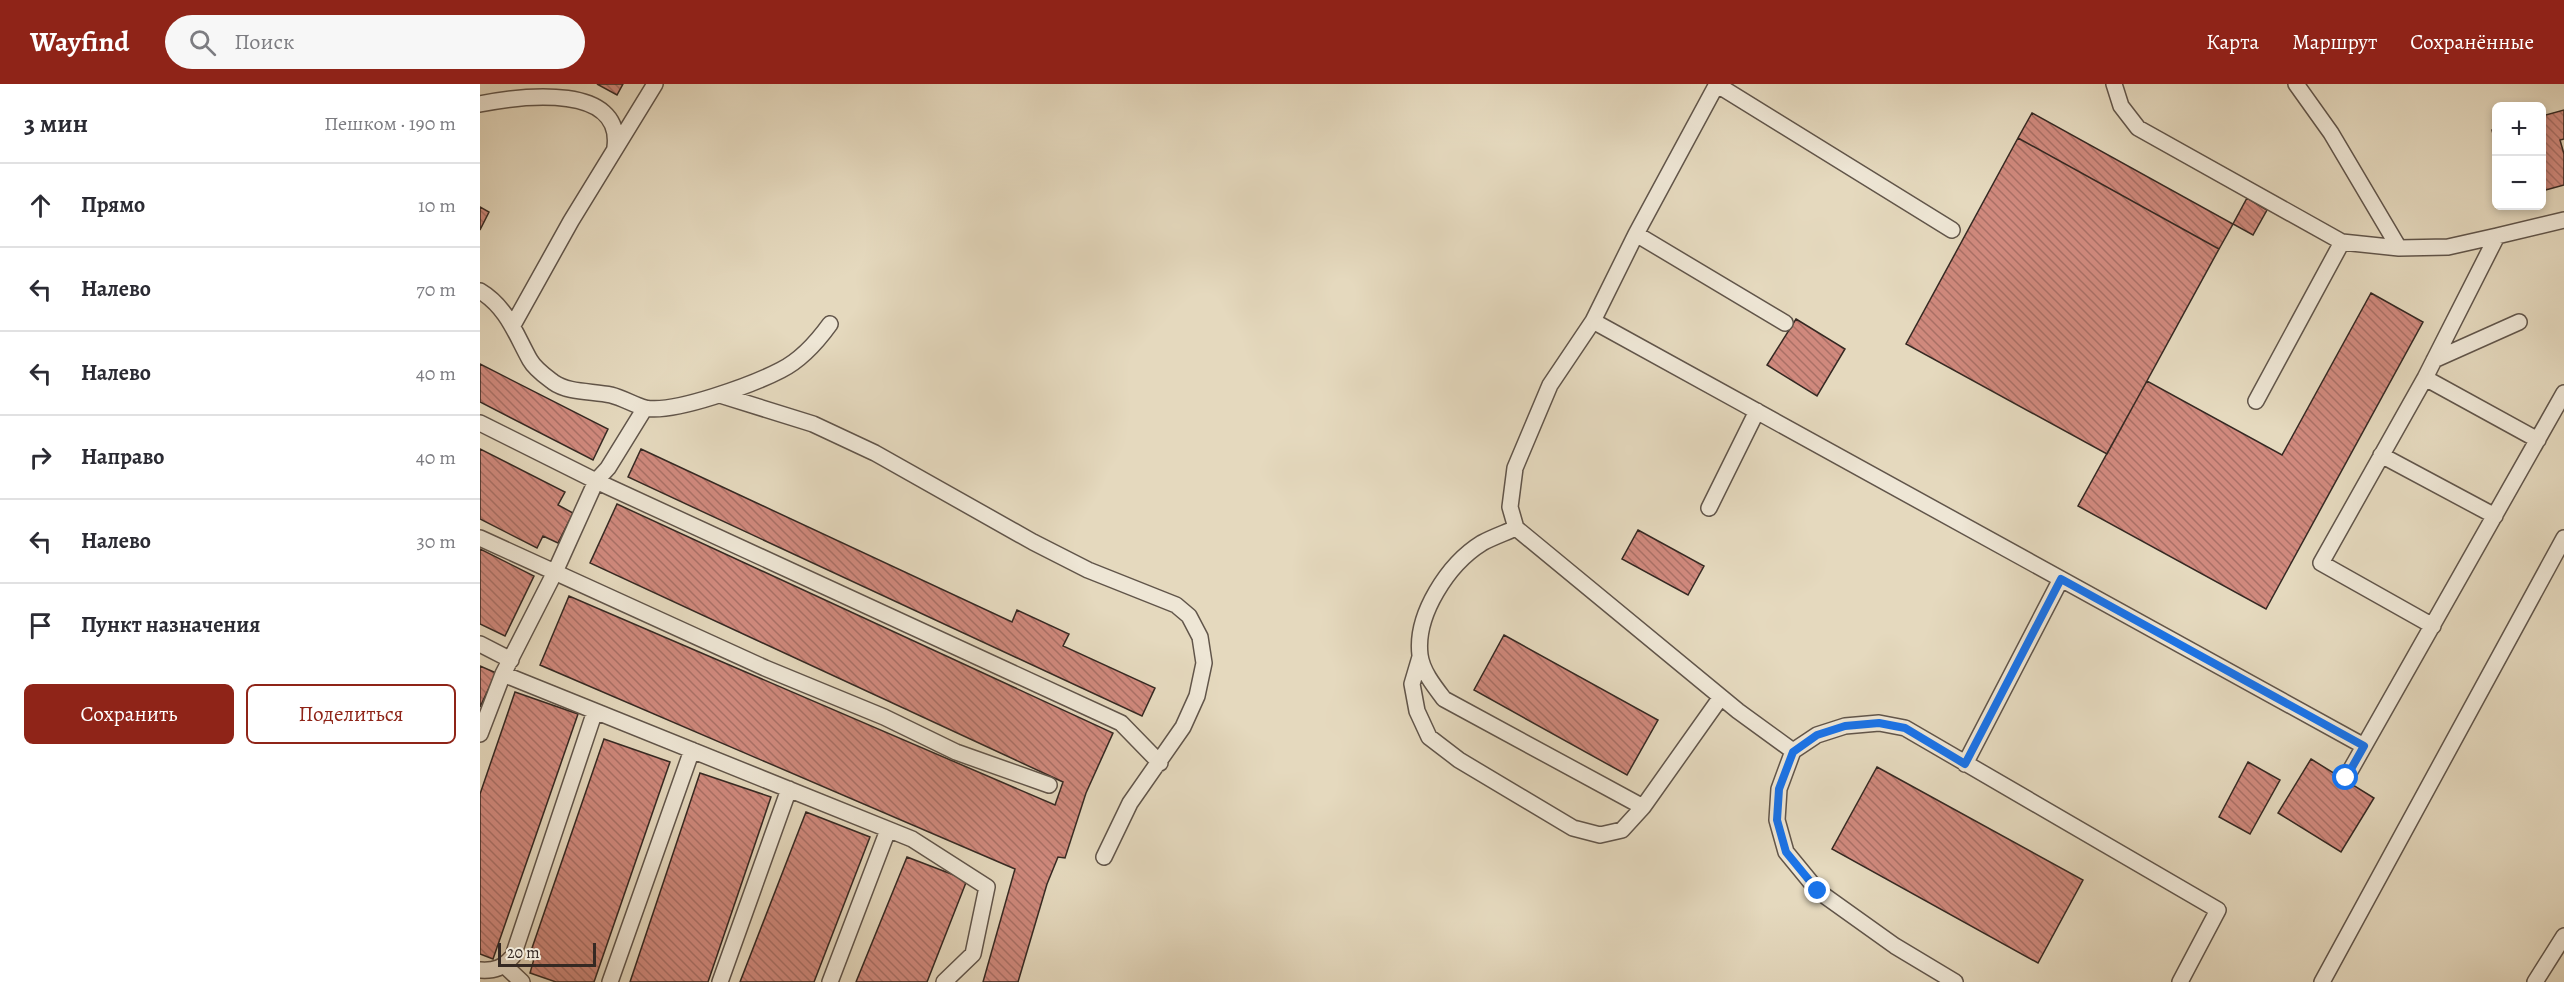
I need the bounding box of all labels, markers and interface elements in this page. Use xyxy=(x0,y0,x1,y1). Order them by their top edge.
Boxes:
search box xyxy=(165,15,585,69)
text: Wayfind xyxy=(30,23,129,61)
icon: search xyxy=(186,26,219,59)
text: Поиск xyxy=(234,27,294,57)
text: Карта xyxy=(2206,28,2259,56)
text: Маршрут xyxy=(2292,28,2377,56)
text: Сохранённые xyxy=(2410,28,2534,56)
map controls xyxy=(2492,102,2546,210)
button: + xyxy=(2492,102,2546,156)
text: 3 мин xyxy=(24,106,88,141)
text: Пешком · 190 m xyxy=(324,110,456,137)
button: − xyxy=(2492,156,2546,210)
icon: ahead xyxy=(24,189,57,222)
text: Прямо xyxy=(81,190,145,220)
text: 10 m xyxy=(418,192,456,219)
icon: left xyxy=(24,273,57,306)
text: Налево xyxy=(81,274,151,304)
text: 70 m xyxy=(416,276,456,303)
icon: left xyxy=(24,357,57,390)
text: Налево xyxy=(81,358,151,388)
text: 40 m xyxy=(416,360,456,387)
icon: right xyxy=(24,441,57,474)
text: Направо xyxy=(81,442,164,472)
text: 40 m xyxy=(416,444,456,471)
icon: left xyxy=(24,525,57,558)
text: Налево xyxy=(81,526,151,556)
text: 30 m xyxy=(416,528,456,555)
icon: arrive xyxy=(24,609,57,642)
text: Пункт назначения xyxy=(81,610,260,640)
button: Сохранить xyxy=(24,684,234,744)
button: Поделиться xyxy=(246,684,456,744)
route start xyxy=(2332,764,2358,790)
route end xyxy=(1804,877,1830,903)
scale bar xyxy=(498,940,596,968)
text: 20 m xyxy=(507,942,540,964)

